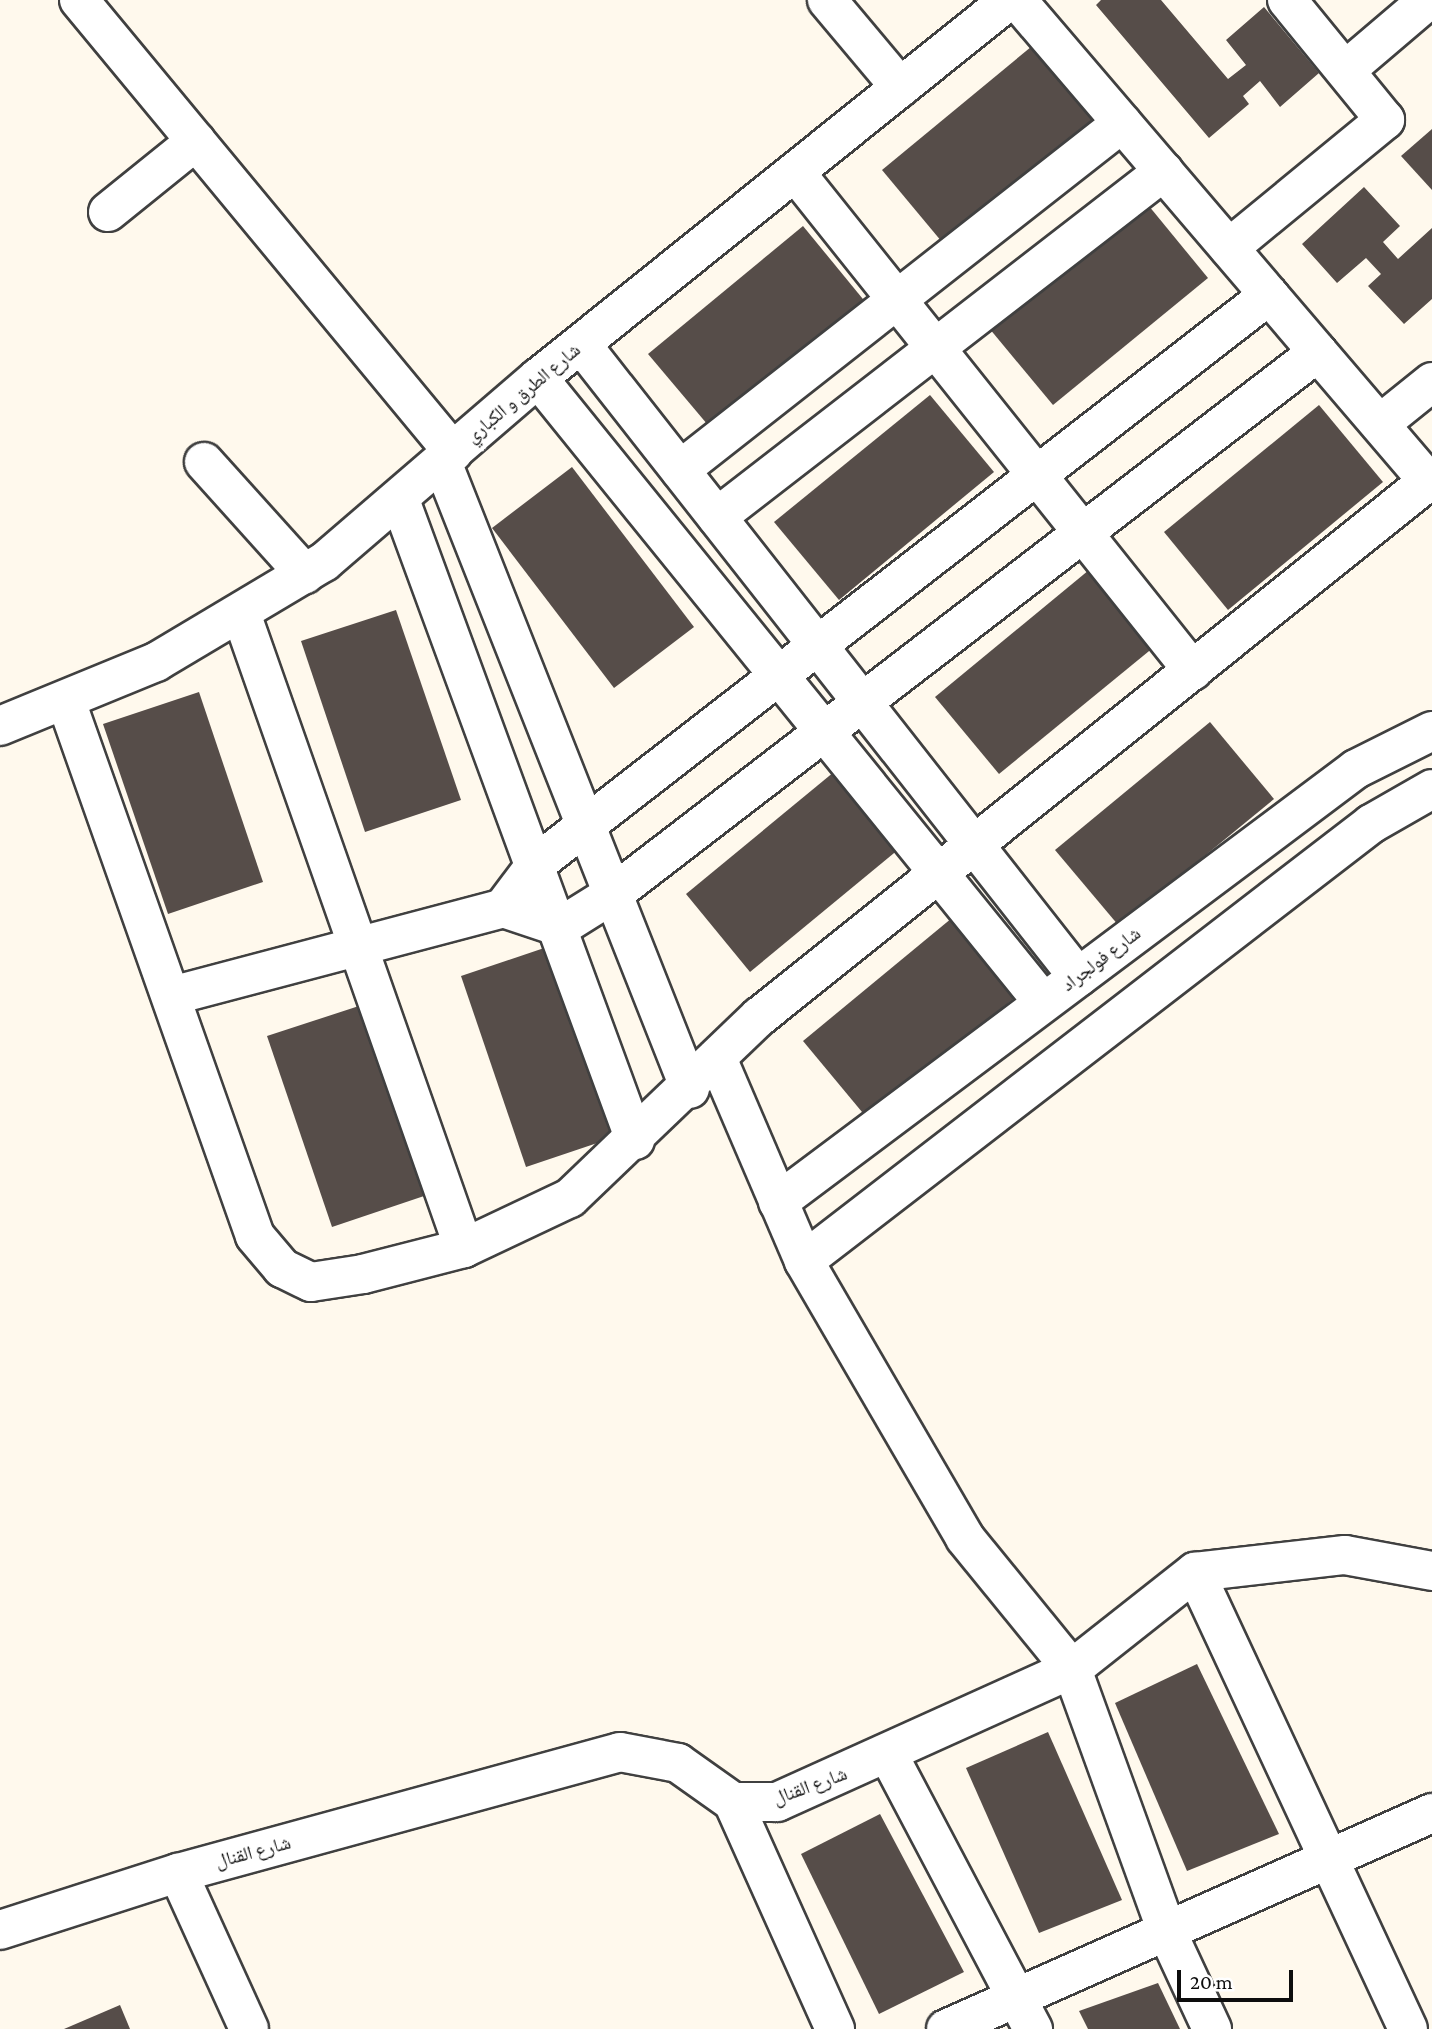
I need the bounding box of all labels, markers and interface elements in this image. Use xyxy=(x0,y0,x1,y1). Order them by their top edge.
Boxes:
street label: شارع الطرق و الكباري xyxy=(461,338,585,448)
street label: شارع فولجراد xyxy=(1057,922,1145,996)
street label: شارع القنال xyxy=(770,1762,850,1810)
street label: شارع القنال xyxy=(213,1831,293,1873)
scale bar xyxy=(1180,1955,1296,1999)
text: 20 m xyxy=(1190,1970,1233,1994)

